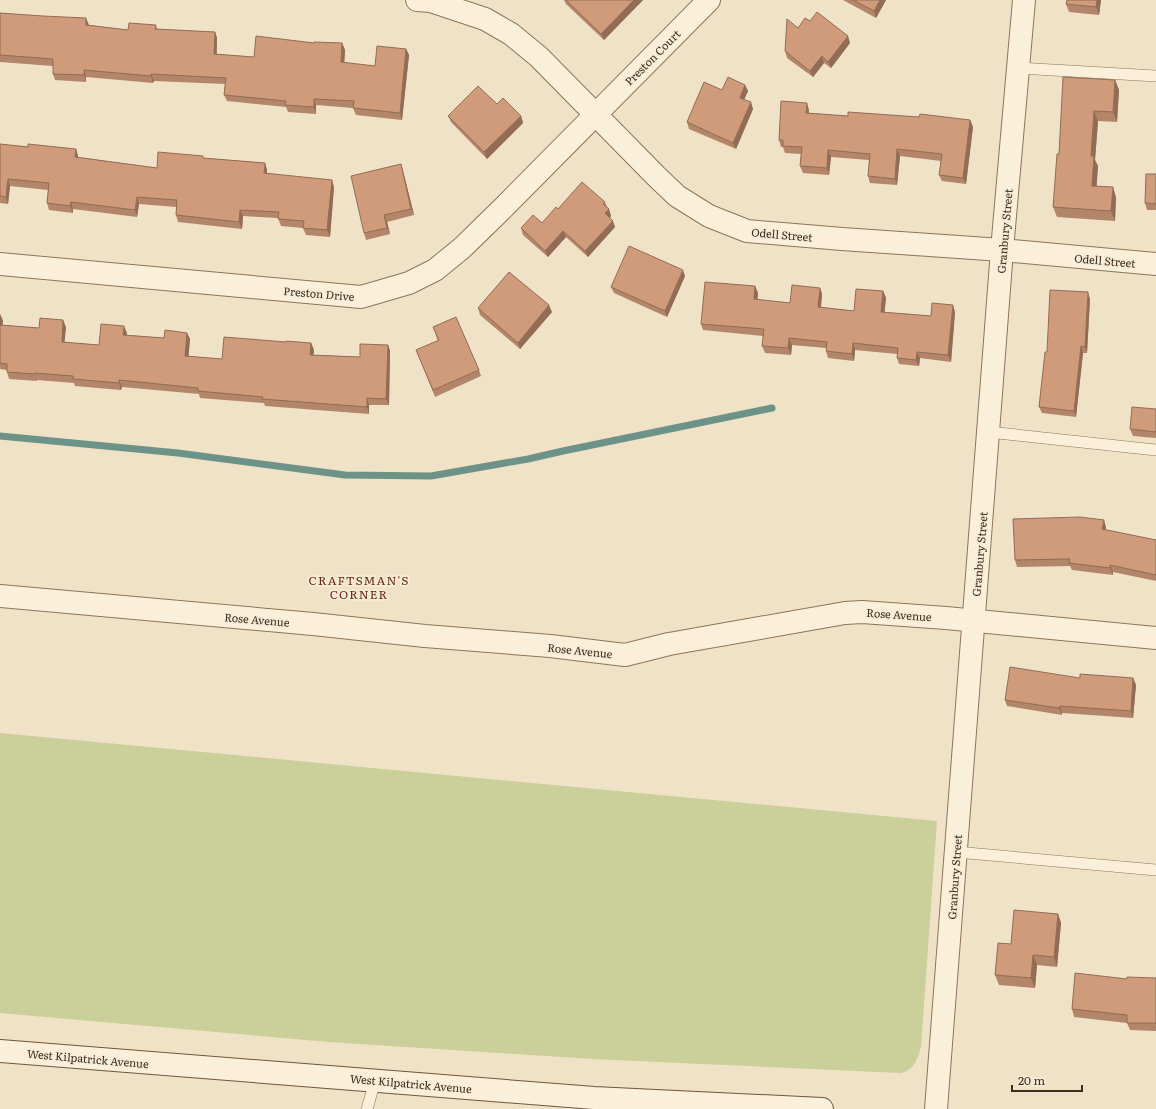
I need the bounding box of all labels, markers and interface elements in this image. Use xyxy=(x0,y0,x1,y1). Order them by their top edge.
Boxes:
street label: Preston Court xyxy=(621,25,684,88)
street label: Granbury Street xyxy=(992,187,1016,274)
street label: Odell Street xyxy=(751,223,814,245)
street label: Odell Street xyxy=(1074,249,1137,271)
street label: Preston Drive xyxy=(283,282,355,304)
street label: Granbury Street xyxy=(967,510,991,597)
district label: CRAFTSMAN'S CORNER xyxy=(309,571,409,603)
street label: Rose Avenue xyxy=(866,604,932,624)
street label: Rose Avenue xyxy=(224,608,291,630)
street label: Rose Avenue xyxy=(547,639,614,661)
street label: Granbury Street xyxy=(943,833,965,920)
street label: West Kilpatrick Avenue xyxy=(27,1045,150,1071)
scale bar xyxy=(1012,1067,1082,1093)
street label: West Kilpatrick Avenue xyxy=(350,1070,473,1096)
text: 20 m xyxy=(1018,1071,1045,1089)

